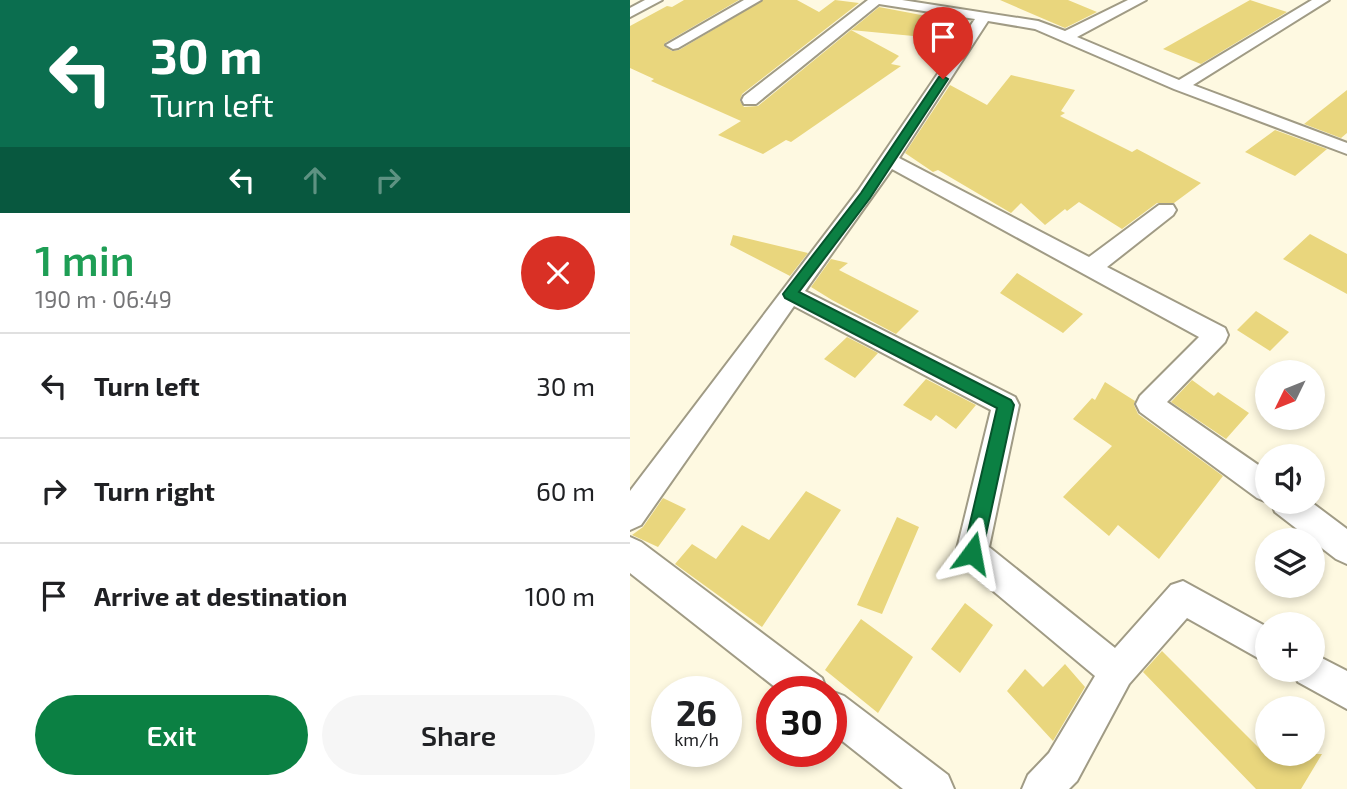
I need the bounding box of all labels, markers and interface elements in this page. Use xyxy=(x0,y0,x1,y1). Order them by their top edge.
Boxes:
pin xyxy=(913,7,973,79)
icon: arrive xyxy=(924,18,962,56)
text: 30 m xyxy=(150,25,262,84)
icon: left xyxy=(35,28,126,119)
text: Turn left xyxy=(150,85,274,123)
icon: left xyxy=(223,161,261,199)
icon: ahead xyxy=(296,161,334,199)
icon: right xyxy=(369,161,407,199)
text: 1 min xyxy=(35,234,135,284)
button: close xyxy=(521,236,595,310)
text: 190 m · 06:49 xyxy=(35,285,172,313)
north arrow xyxy=(1255,360,1325,430)
map controls xyxy=(1255,360,1325,766)
icon: left xyxy=(35,367,73,405)
text: Turn left xyxy=(94,370,200,401)
text: 30 m xyxy=(536,370,595,401)
button: sound xyxy=(1255,444,1325,514)
icon: right xyxy=(35,472,73,510)
text: Turn right xyxy=(94,475,215,506)
text: 60 m xyxy=(536,475,595,506)
position arrow xyxy=(935,516,1009,590)
button: layers xyxy=(1255,528,1325,598)
icon: arrive xyxy=(35,577,73,615)
text: Arrive at destination xyxy=(94,580,347,611)
text: 100 m xyxy=(525,580,595,611)
button: + xyxy=(1255,612,1325,682)
speed limit sign: 30 xyxy=(756,676,847,767)
text: 26 xyxy=(676,691,717,733)
button: Exit xyxy=(35,695,308,775)
button: Share xyxy=(322,695,595,775)
button: − xyxy=(1255,696,1325,766)
text: km/h xyxy=(674,728,719,750)

